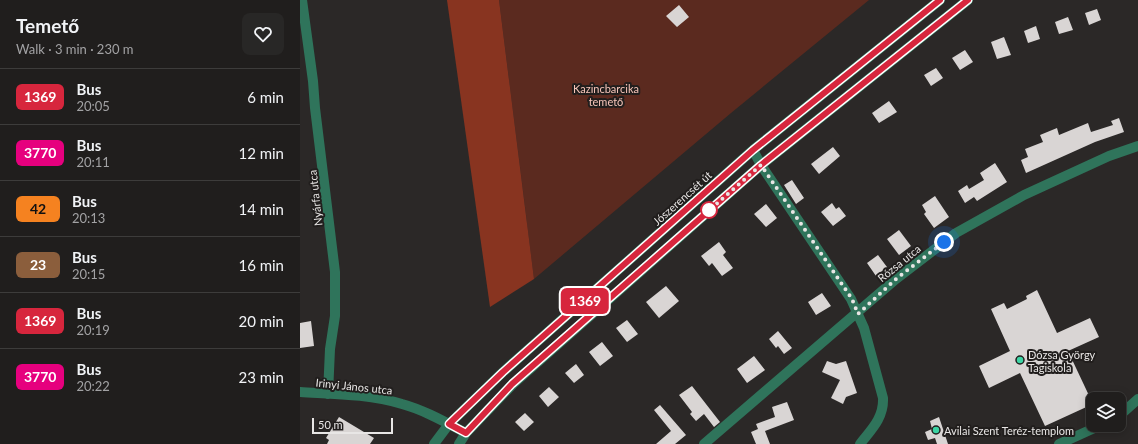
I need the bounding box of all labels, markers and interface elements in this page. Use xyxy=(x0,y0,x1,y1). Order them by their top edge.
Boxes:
button: heart xyxy=(242,13,284,55)
text: Temető xyxy=(16,14,79,37)
text: Walk · 3 min · 230 m xyxy=(16,41,134,57)
text: Bus xyxy=(76,80,101,98)
park label: Kazincbarcika temető xyxy=(573,82,639,108)
text: 1369 xyxy=(24,88,56,105)
text: 6 min xyxy=(247,88,284,106)
text: 20:05 xyxy=(76,98,110,114)
text: Bus xyxy=(76,136,101,154)
text: 3770 xyxy=(24,144,56,161)
text: 12 min xyxy=(238,144,284,162)
text: 20:11 xyxy=(76,154,110,170)
street label: Jószerencsét út xyxy=(650,168,714,228)
street label: Nyárfa utca xyxy=(306,169,324,227)
text: Bus xyxy=(72,192,97,210)
text: 42 xyxy=(30,200,46,217)
text: 14 min xyxy=(238,200,284,218)
unlabelled marker xyxy=(700,201,718,219)
text: 20:13 xyxy=(72,210,105,226)
your location xyxy=(934,232,954,252)
street label: Rózsa utca xyxy=(875,242,923,284)
text: Bus xyxy=(72,248,97,266)
text: 23 xyxy=(30,256,46,273)
text: 16 min xyxy=(238,256,284,274)
text: 20:15 xyxy=(72,266,105,282)
line badge: 1369 xyxy=(557,288,613,314)
text: 1369 xyxy=(569,292,601,309)
text: Bus xyxy=(76,304,101,322)
text: 1369 xyxy=(24,312,56,329)
text: 20 min xyxy=(238,312,284,330)
text: 20:19 xyxy=(76,322,110,338)
place label: Dózsa György Tagiskola xyxy=(1028,348,1096,374)
marker: Dózsa György Tagiskola xyxy=(1015,355,1025,365)
text: Bus xyxy=(76,360,101,378)
text: 3770 xyxy=(24,368,56,385)
text: 23 min xyxy=(238,368,284,386)
street label: Irinyi János utca xyxy=(315,376,393,396)
text: 20:22 xyxy=(76,378,110,394)
map controls xyxy=(1086,392,1126,432)
button: layers xyxy=(1086,392,1126,432)
scale bar xyxy=(312,416,393,435)
text: 50 m xyxy=(318,418,343,431)
place label: Avilai Szent Teréz-templom xyxy=(944,424,1074,437)
marker: Avilai Szent Teréz-templom xyxy=(931,425,941,435)

